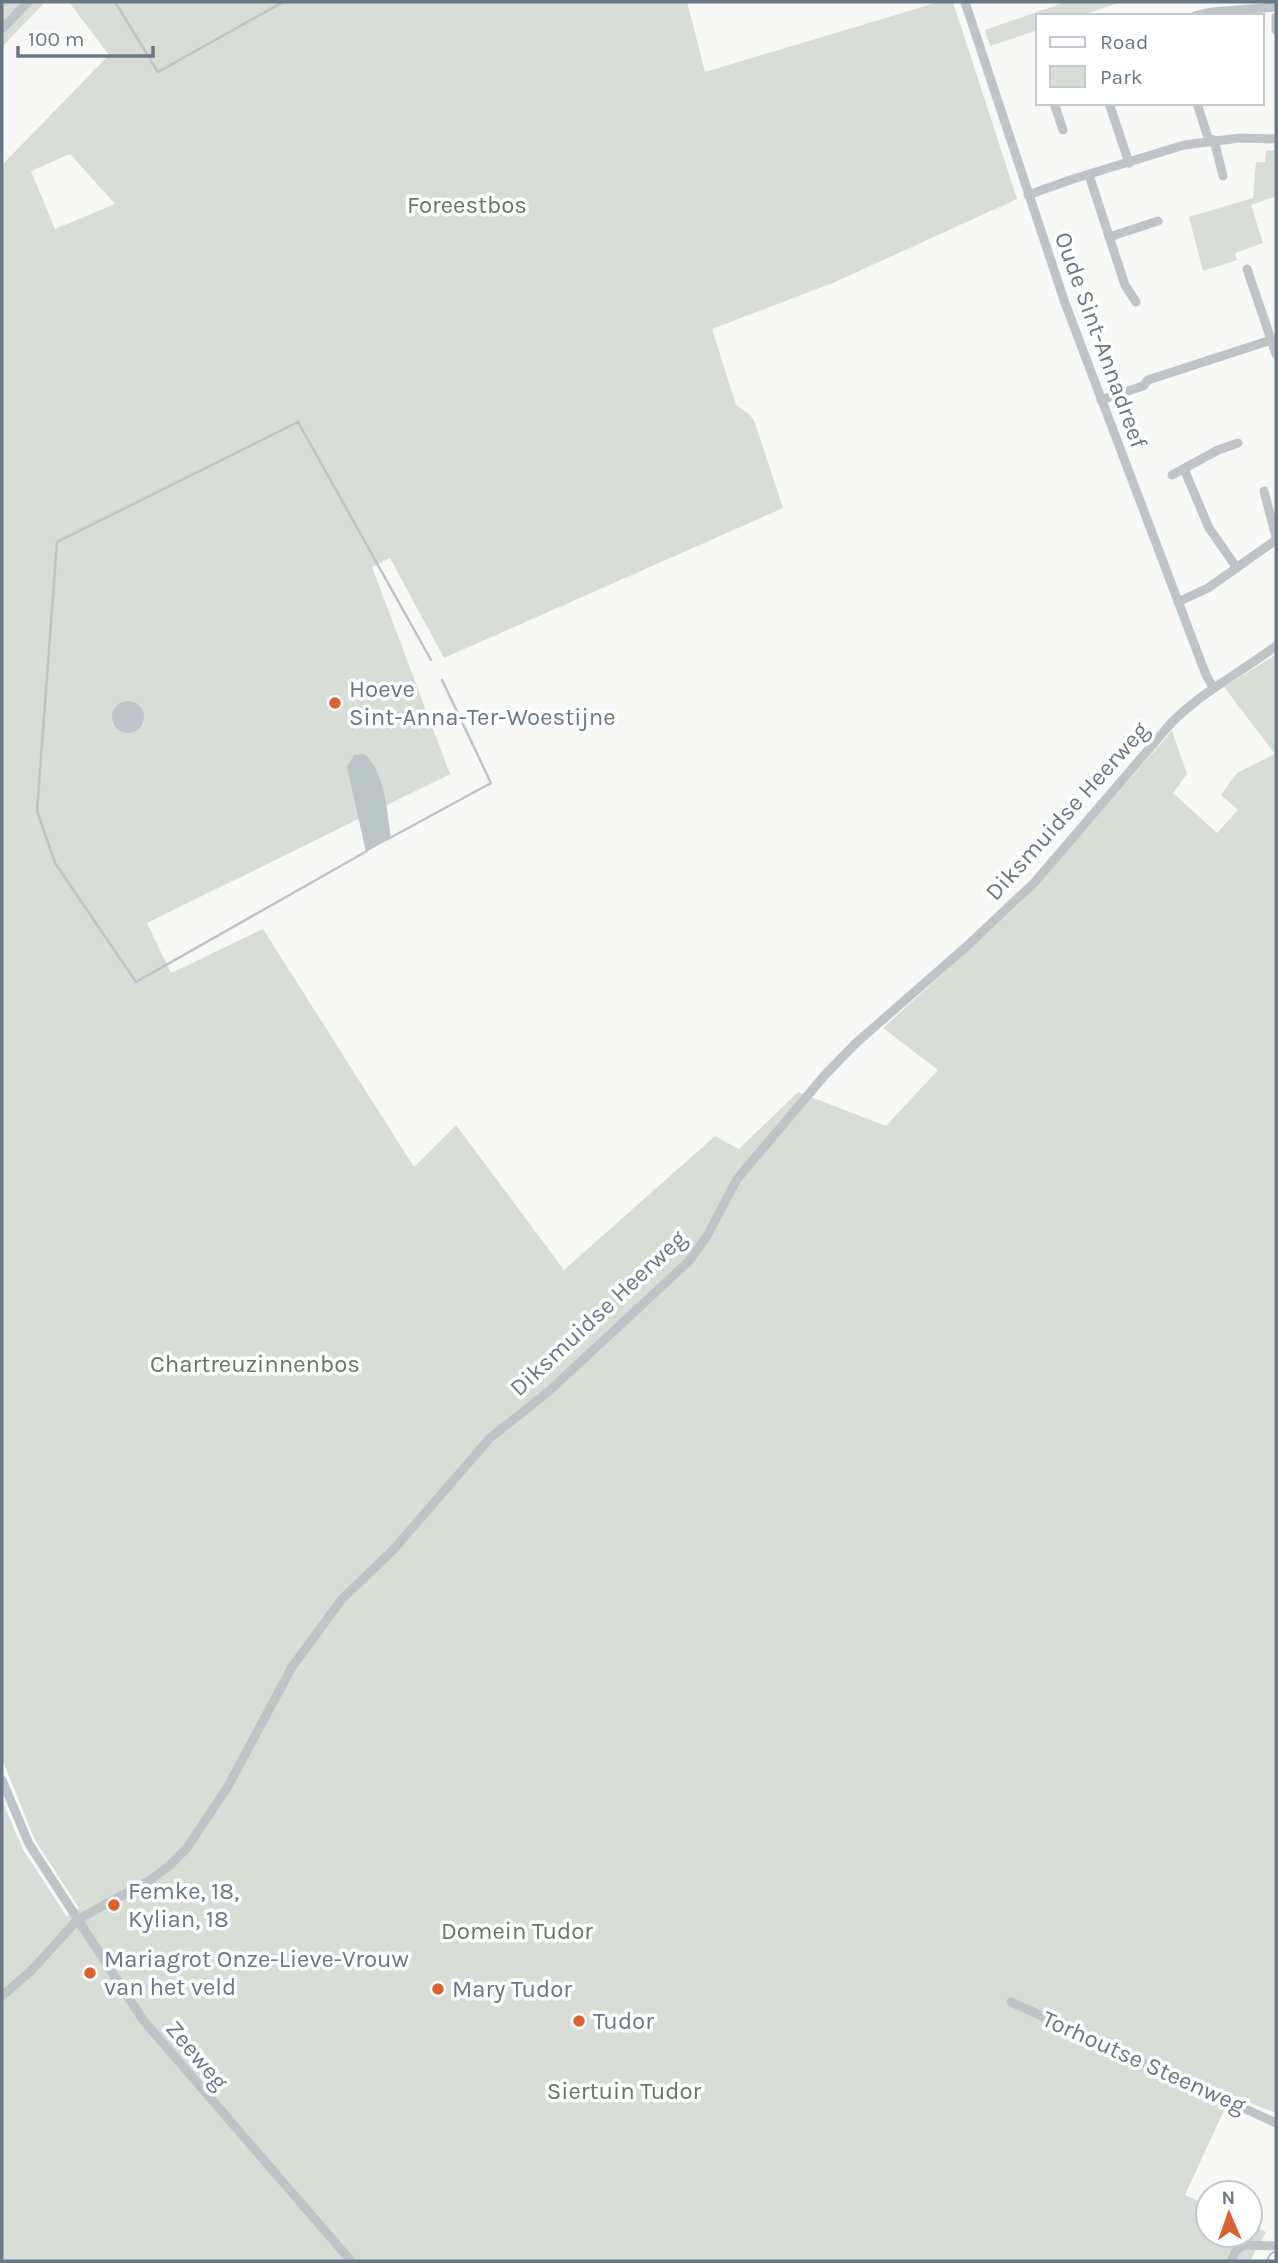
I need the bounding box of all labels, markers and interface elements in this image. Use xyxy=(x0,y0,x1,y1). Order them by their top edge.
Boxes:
scale bar xyxy=(18,14,152,58)
legend xyxy=(1036,14,1264,105)
text: 100 m xyxy=(28,27,85,51)
text: Road xyxy=(1100,30,1148,54)
text: Park xyxy=(1100,65,1143,89)
park label: Foreestbos xyxy=(407,191,527,219)
street label: Oude Sint-Annadreef xyxy=(1049,228,1153,452)
place label: Hoeve Sint-Anna-Ter-Woestijne xyxy=(349,675,616,731)
marker: Hoeve Sint-Anna-Ter-Woestijne xyxy=(327,695,343,711)
street label: Diksmuidse Heerweg xyxy=(979,716,1155,906)
street label: Diksmuidse Heerweg xyxy=(504,1224,692,1402)
park label: Chartreuzinnenbos xyxy=(150,1350,360,1378)
place label: Femke, 18, Kylian, 18 xyxy=(128,1877,239,1933)
marker: Femke, 18, Kylian, 18 xyxy=(106,1897,122,1913)
park label: Domein Tudor xyxy=(441,1917,593,1945)
place label: Mariagrot Onze-Lieve-Vrouw van het veld xyxy=(104,1945,409,2001)
marker: Mariagrot Onze-Lieve-Vrouw van het veld xyxy=(82,1965,98,1981)
place label: Mary Tudor xyxy=(452,1975,572,2003)
marker: Mary Tudor xyxy=(430,1981,446,1997)
street label: Torhoutse Steenweg xyxy=(1038,2005,1250,2120)
place label: Tudor xyxy=(593,2007,654,2035)
marker: Tudor xyxy=(571,2013,587,2029)
street label: Zeeweg xyxy=(160,2015,234,2096)
park label: Siertuin Tudor xyxy=(547,2077,702,2105)
north arrow xyxy=(1194,2179,1264,2249)
text: N xyxy=(1221,2187,1236,2209)

